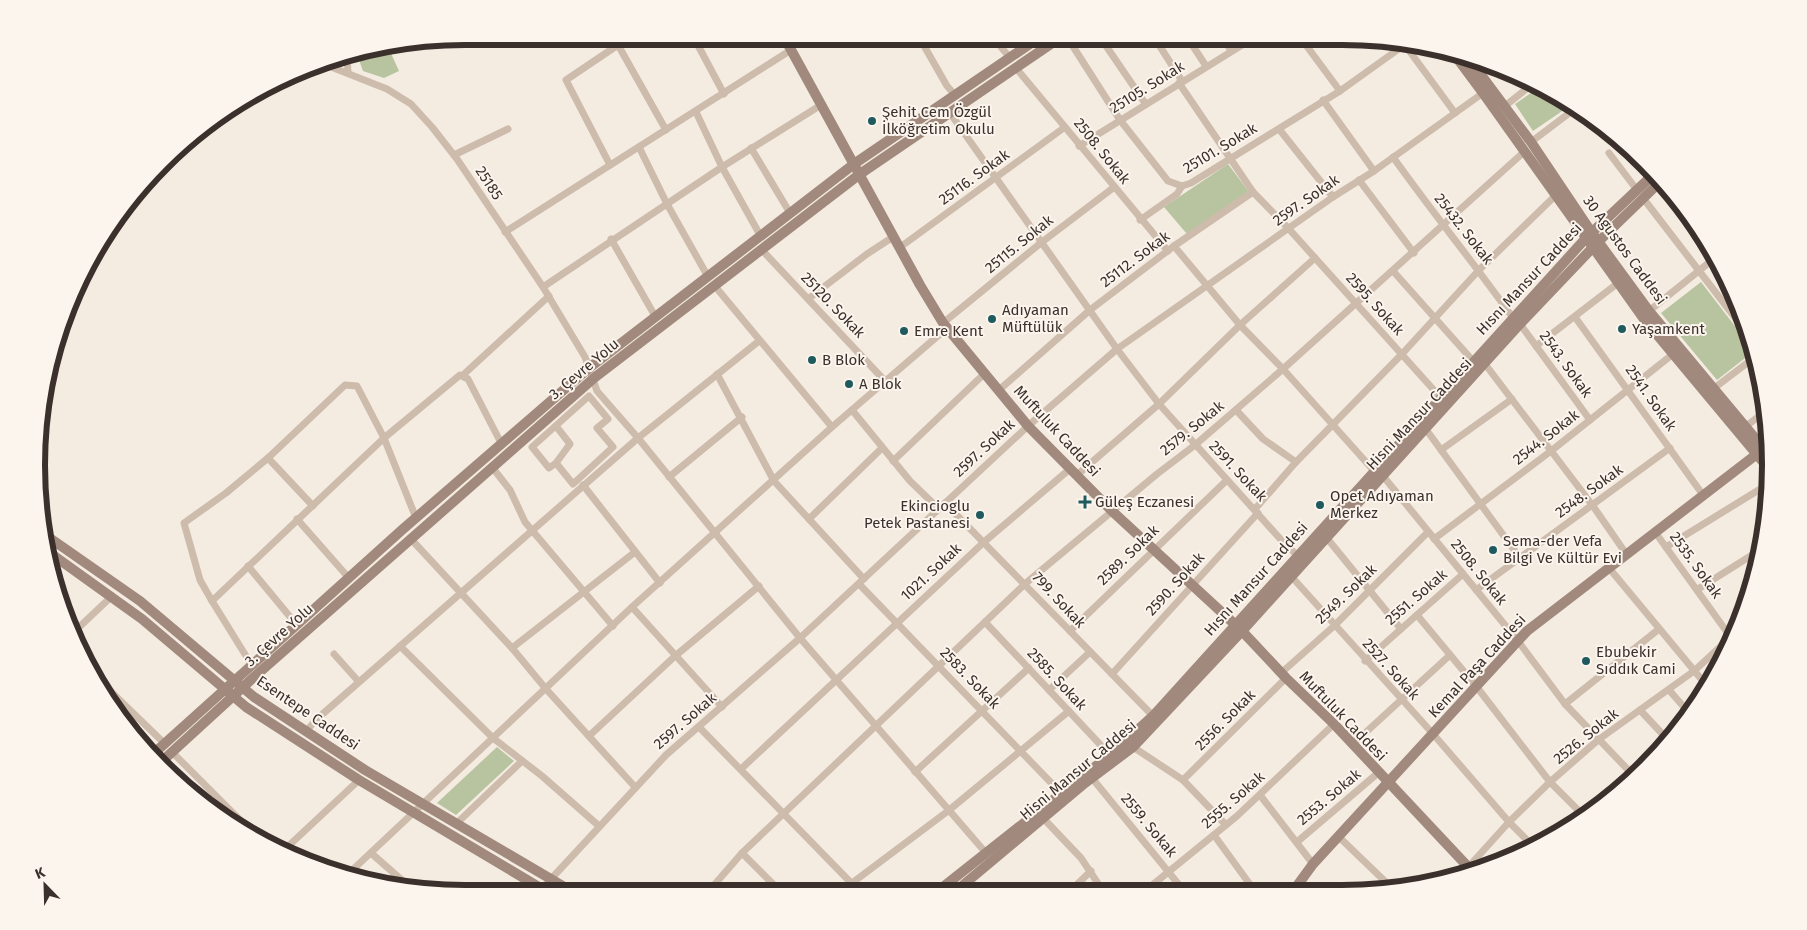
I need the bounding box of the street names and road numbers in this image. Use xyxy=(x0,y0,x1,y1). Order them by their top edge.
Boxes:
street label: 25105. Sokak xyxy=(1106,57,1188,117)
street label: 2508. Sokak xyxy=(1070,114,1134,188)
street label: 25101. Sokak xyxy=(1180,119,1260,177)
street label: 25116. Sokak xyxy=(935,145,1013,209)
street label: 25185 xyxy=(472,163,506,203)
street label: 2597. Sokak xyxy=(1269,170,1343,229)
street label: 25432. Sokak xyxy=(1431,190,1498,268)
street label: 30 Agustos Caddesi xyxy=(1579,192,1671,308)
street label: 25115. Sokak xyxy=(981,211,1057,277)
street label: Hısnı Mansur Caddesi xyxy=(1473,219,1585,339)
street label: 25112. Sokak xyxy=(1097,227,1173,291)
street label: 25120. Sokak xyxy=(797,268,869,342)
street label: 2595. Sokak xyxy=(1342,269,1408,339)
street label: 2543. Sokak xyxy=(1536,327,1596,401)
street label: 3. Çevre Yolu xyxy=(546,335,622,403)
street label: Hisni Mansur Caddesi xyxy=(1363,354,1475,474)
street label: 2541. Sokak xyxy=(1622,362,1680,435)
street label: Muftuluk Caddesi xyxy=(1010,382,1104,480)
street label: 2579. Sokak xyxy=(1157,397,1228,459)
street label: 2544. Sokak xyxy=(1509,405,1583,468)
street label: 2597. Sokak xyxy=(950,415,1018,481)
street label: 2591. Sokak xyxy=(1205,437,1271,505)
street label: 2548. Sokak xyxy=(1552,460,1626,521)
street label: Hısnı Mansur Caddesi xyxy=(1200,519,1312,639)
street label: 2589. Sokak xyxy=(1093,521,1163,589)
street label: 2535. Sokak xyxy=(1666,528,1726,602)
street label: 2508. Sokak xyxy=(1447,535,1511,609)
street label: 1021. Sokak xyxy=(897,539,965,605)
street label: 2590. Sokak xyxy=(1142,548,1208,619)
street label: 2549. Sokak xyxy=(1312,560,1381,628)
street label: 2551. Sokak xyxy=(1381,565,1451,629)
street label: 799. Sokak xyxy=(1029,568,1090,632)
street label: 3. Çevre Yolu xyxy=(241,600,317,670)
street label: Kemal Paşa Caddesi xyxy=(1424,611,1530,721)
street label: 2527. Sokak xyxy=(1359,635,1423,704)
street label: 2583. Sokak xyxy=(936,644,1004,713)
street label: 2585. Sokak xyxy=(1024,644,1091,714)
street label: Muftuluk Caddesi xyxy=(1295,667,1391,765)
street label: Esentepe Caddesi xyxy=(253,672,363,754)
street label: 2556. Sokak xyxy=(1191,686,1259,754)
street label: 2597. Sokak xyxy=(650,689,720,753)
street label: 2526. Sokak xyxy=(1550,704,1622,768)
street label: Hisni Mansur Caddesi xyxy=(1016,716,1140,824)
street label: 2553. Sokak xyxy=(1294,765,1365,829)
street label: 2555. Sokak xyxy=(1198,768,1268,832)
street label: 2559. Sokak xyxy=(1117,789,1181,861)

